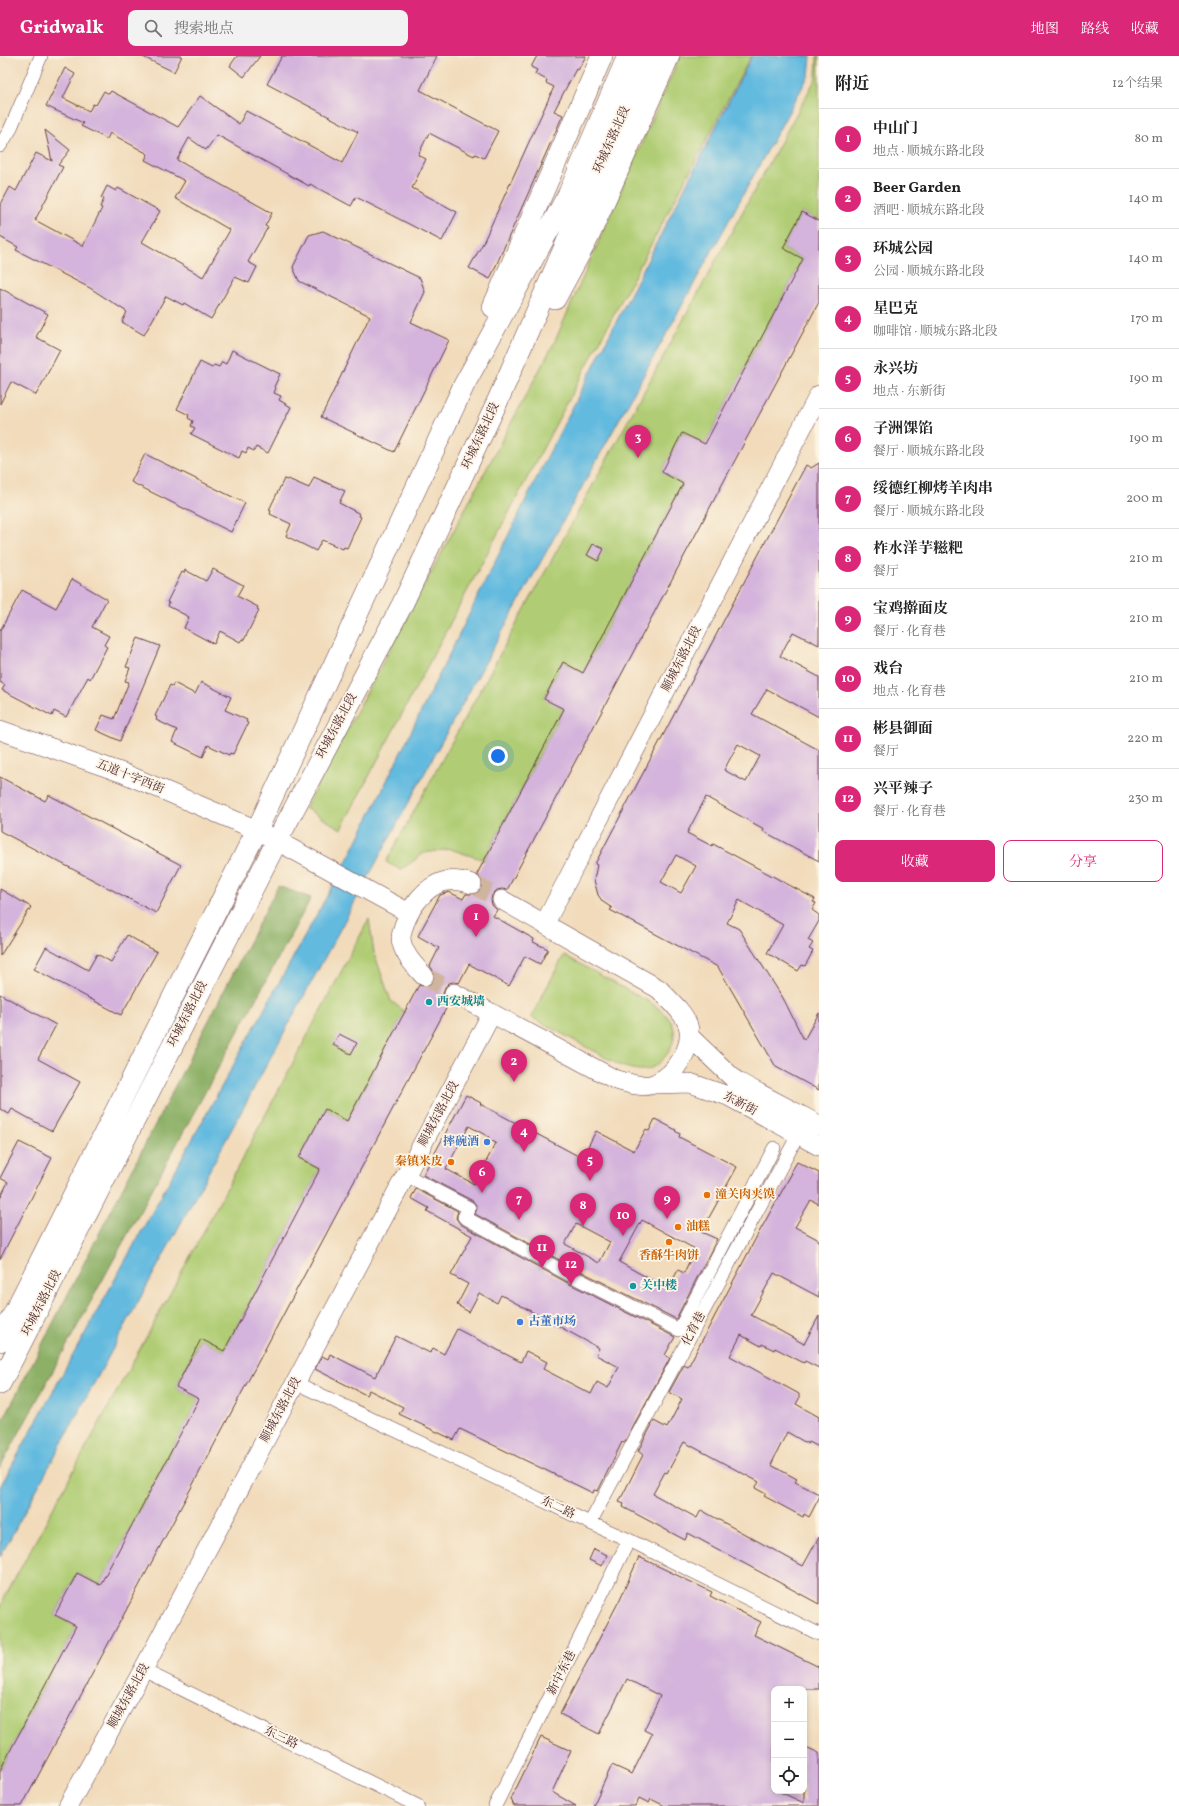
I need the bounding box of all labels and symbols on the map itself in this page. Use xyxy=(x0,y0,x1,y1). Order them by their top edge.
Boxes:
street label: 环城东路北段 xyxy=(590,104,634,176)
street label: 环城东路北段 xyxy=(459,400,503,472)
pin: 3 xyxy=(625,425,651,458)
street label: 顺城东路北段 xyxy=(659,623,705,695)
street label: 环城东路北段 xyxy=(313,690,361,762)
your location xyxy=(488,746,508,766)
street label: 五道十字西街 xyxy=(94,756,167,798)
pin: 1 xyxy=(463,904,489,937)
street label: 环城东路北段 xyxy=(165,978,211,1050)
place label: 西安城墙 xyxy=(437,994,485,1010)
marker: 西安城墙 xyxy=(424,997,434,1007)
pin: 2 xyxy=(501,1049,527,1082)
street label: 顺城东路北段 xyxy=(415,1078,463,1150)
street label: 东新街 xyxy=(720,1088,761,1120)
pin: 4 xyxy=(511,1119,537,1152)
place label: 摔碗酒 xyxy=(443,1134,479,1150)
marker: 摔碗酒 xyxy=(482,1137,492,1147)
pin: 5 xyxy=(577,1148,603,1181)
place label: 秦镇米皮 xyxy=(395,1154,443,1170)
marker: 秦镇米皮 xyxy=(446,1157,456,1167)
pin: 6 xyxy=(469,1160,495,1193)
pin: 9 xyxy=(654,1186,680,1219)
pin: 7 xyxy=(506,1187,532,1220)
place label: 潼关肉夹馍 xyxy=(715,1187,775,1203)
marker: 潼关肉夹馍 xyxy=(702,1190,712,1200)
pin: 8 xyxy=(570,1193,596,1226)
pin: 10 xyxy=(610,1203,636,1236)
place label: 油糕 xyxy=(686,1219,710,1235)
marker: 油糕 xyxy=(673,1222,683,1232)
pin: 11 xyxy=(529,1235,555,1268)
marker: 香酥牛肉饼 xyxy=(664,1237,674,1247)
place label: 香酥牛肉饼 xyxy=(639,1248,699,1264)
pin: 12 xyxy=(558,1252,584,1285)
street label: 环城东路北段 xyxy=(19,1267,65,1339)
place label: 关中楼 xyxy=(641,1278,677,1294)
marker: 关中楼 xyxy=(628,1281,638,1291)
street label: 化育巷 xyxy=(678,1309,710,1349)
place label: 古董市场 xyxy=(528,1314,576,1330)
marker: 古董市场 xyxy=(515,1317,525,1327)
street label: 顺城东路北段 xyxy=(257,1374,305,1446)
street label: 东二路 xyxy=(538,1493,578,1523)
street label: 新中东巷 xyxy=(544,1648,580,1698)
street label: 顺城东路北段 xyxy=(105,1661,153,1731)
street label: 东三路 xyxy=(261,1723,301,1753)

